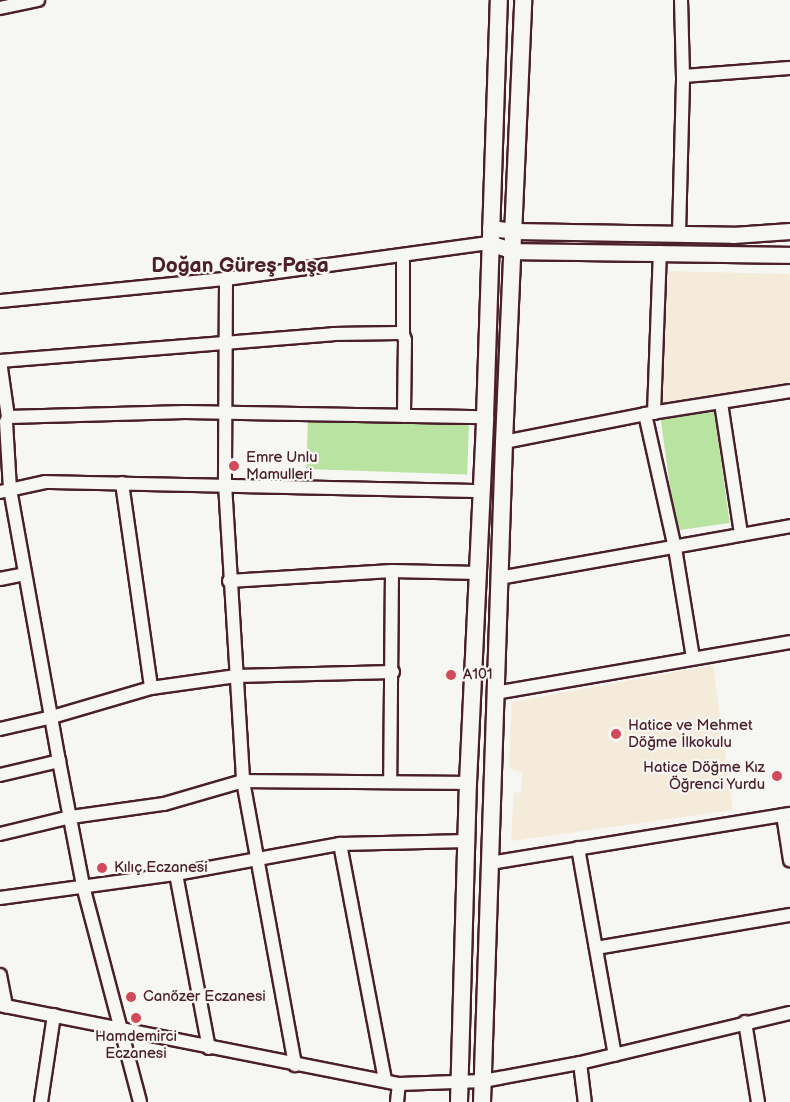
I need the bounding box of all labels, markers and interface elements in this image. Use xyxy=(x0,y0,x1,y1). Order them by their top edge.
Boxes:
district label: Doğan Güreş Paşa xyxy=(151,253,329,279)
place label: Emre Unlu Mamulleri xyxy=(246,448,317,483)
marker: Emre Unlu Mamulleri xyxy=(227,459,241,473)
place label: A101 xyxy=(463,666,493,684)
marker: A101 xyxy=(444,668,458,682)
place label: Hatice ve Mehmet Döğme İlkokulu xyxy=(628,716,753,751)
marker: Hatice ve Mehmet Döğme İlkokulu xyxy=(609,727,623,741)
place label: Hatice Döğme Kız Öğrenci Yurdu xyxy=(643,758,765,793)
marker: Hatice Döğme Kız Öğrenci Yurdu xyxy=(770,769,784,783)
place label: Kılıç Eczanesi xyxy=(114,859,208,877)
marker: Kılıç Eczanesi xyxy=(95,861,109,875)
place label: Canözer Eczanesi xyxy=(143,988,266,1006)
marker: Canözer Eczanesi xyxy=(124,990,138,1004)
marker: Hamdemirci Eczanesi xyxy=(129,1011,143,1025)
place label: Hamdemirci Eczanesi xyxy=(95,1027,177,1062)

